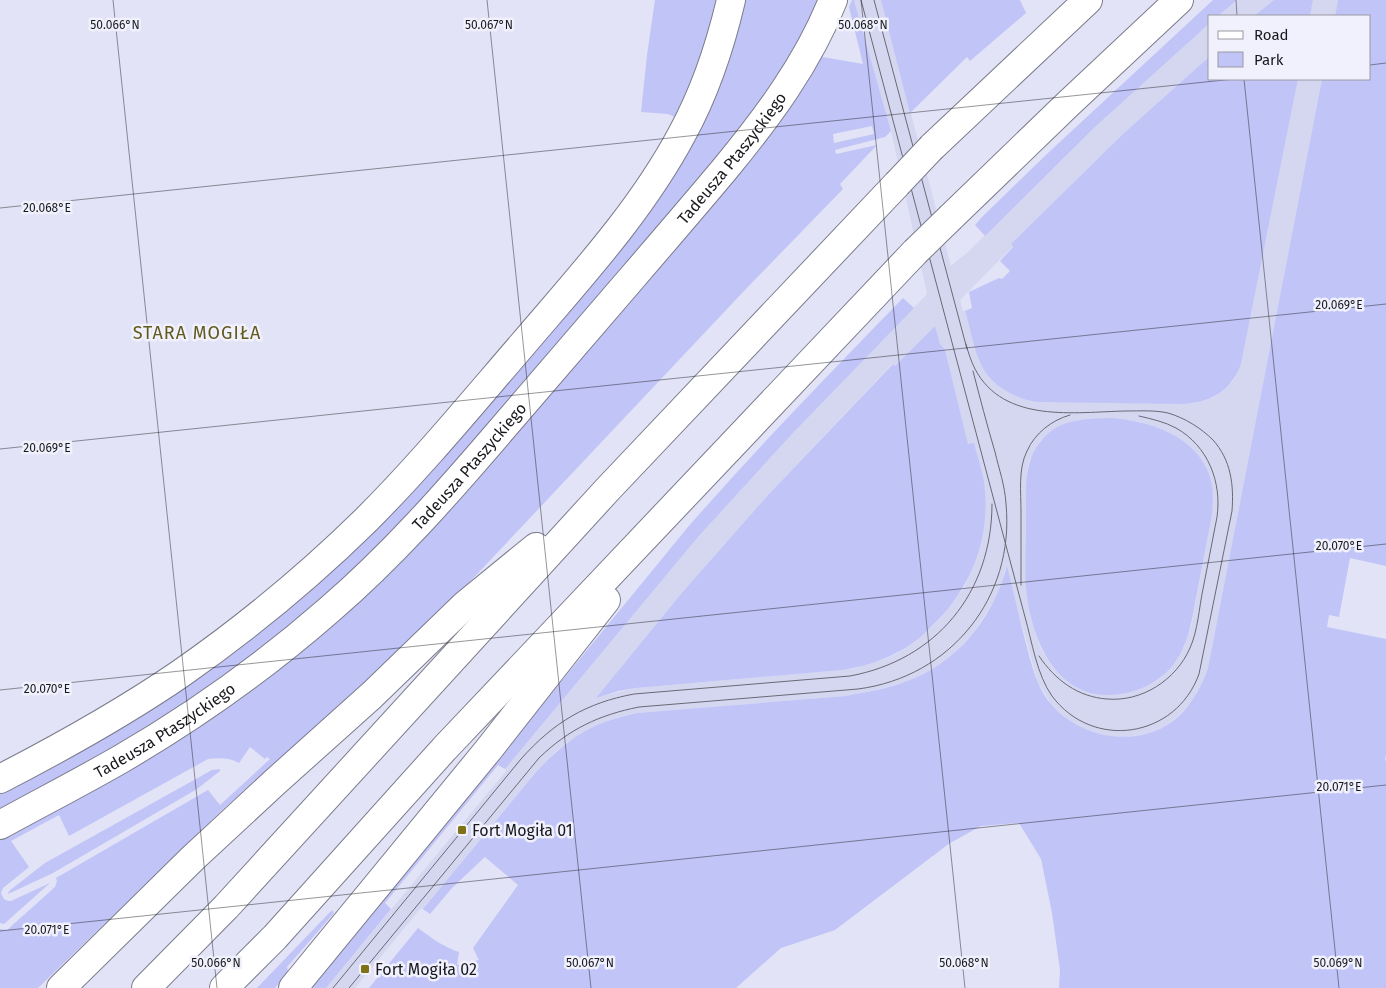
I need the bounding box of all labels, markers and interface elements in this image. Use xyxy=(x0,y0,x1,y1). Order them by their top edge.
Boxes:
legend xyxy=(1208,15,1371,80)
text: 50.066°N xyxy=(90,18,140,32)
text: 50.067°N xyxy=(465,18,513,32)
text: 50.068°N xyxy=(838,18,888,32)
text: Road xyxy=(1254,26,1289,44)
text: Park xyxy=(1254,51,1284,69)
street label: Tadeusza Ptaszyckiego xyxy=(673,88,790,228)
text: 20.068°E xyxy=(23,201,71,215)
text: 20.069°E xyxy=(1315,298,1363,312)
district label: STARA MOGIŁA xyxy=(133,322,261,344)
street label: Tadeusza Ptaszyckiego xyxy=(408,399,530,534)
text: 20.069°E xyxy=(23,441,71,455)
text: 20.070°E xyxy=(1316,539,1362,553)
street label: Tadeusza Ptaszyckiego xyxy=(91,678,239,782)
text: 20.070°E xyxy=(24,682,70,696)
text: 20.071°E xyxy=(1317,780,1361,794)
place label: Fort Mogiła 01 xyxy=(472,821,573,840)
marker: Fort Mogiła 01 xyxy=(456,824,468,836)
text: 20.071°E xyxy=(25,923,69,937)
text: 50.066°N xyxy=(191,956,241,970)
text: 50.067°N xyxy=(566,956,614,970)
text: 50.068°N xyxy=(939,956,989,970)
text: 50.069°N xyxy=(1313,956,1363,970)
place label: Fort Mogiła 02 xyxy=(375,960,477,979)
marker: Fort Mogiła 02 xyxy=(359,963,371,975)

